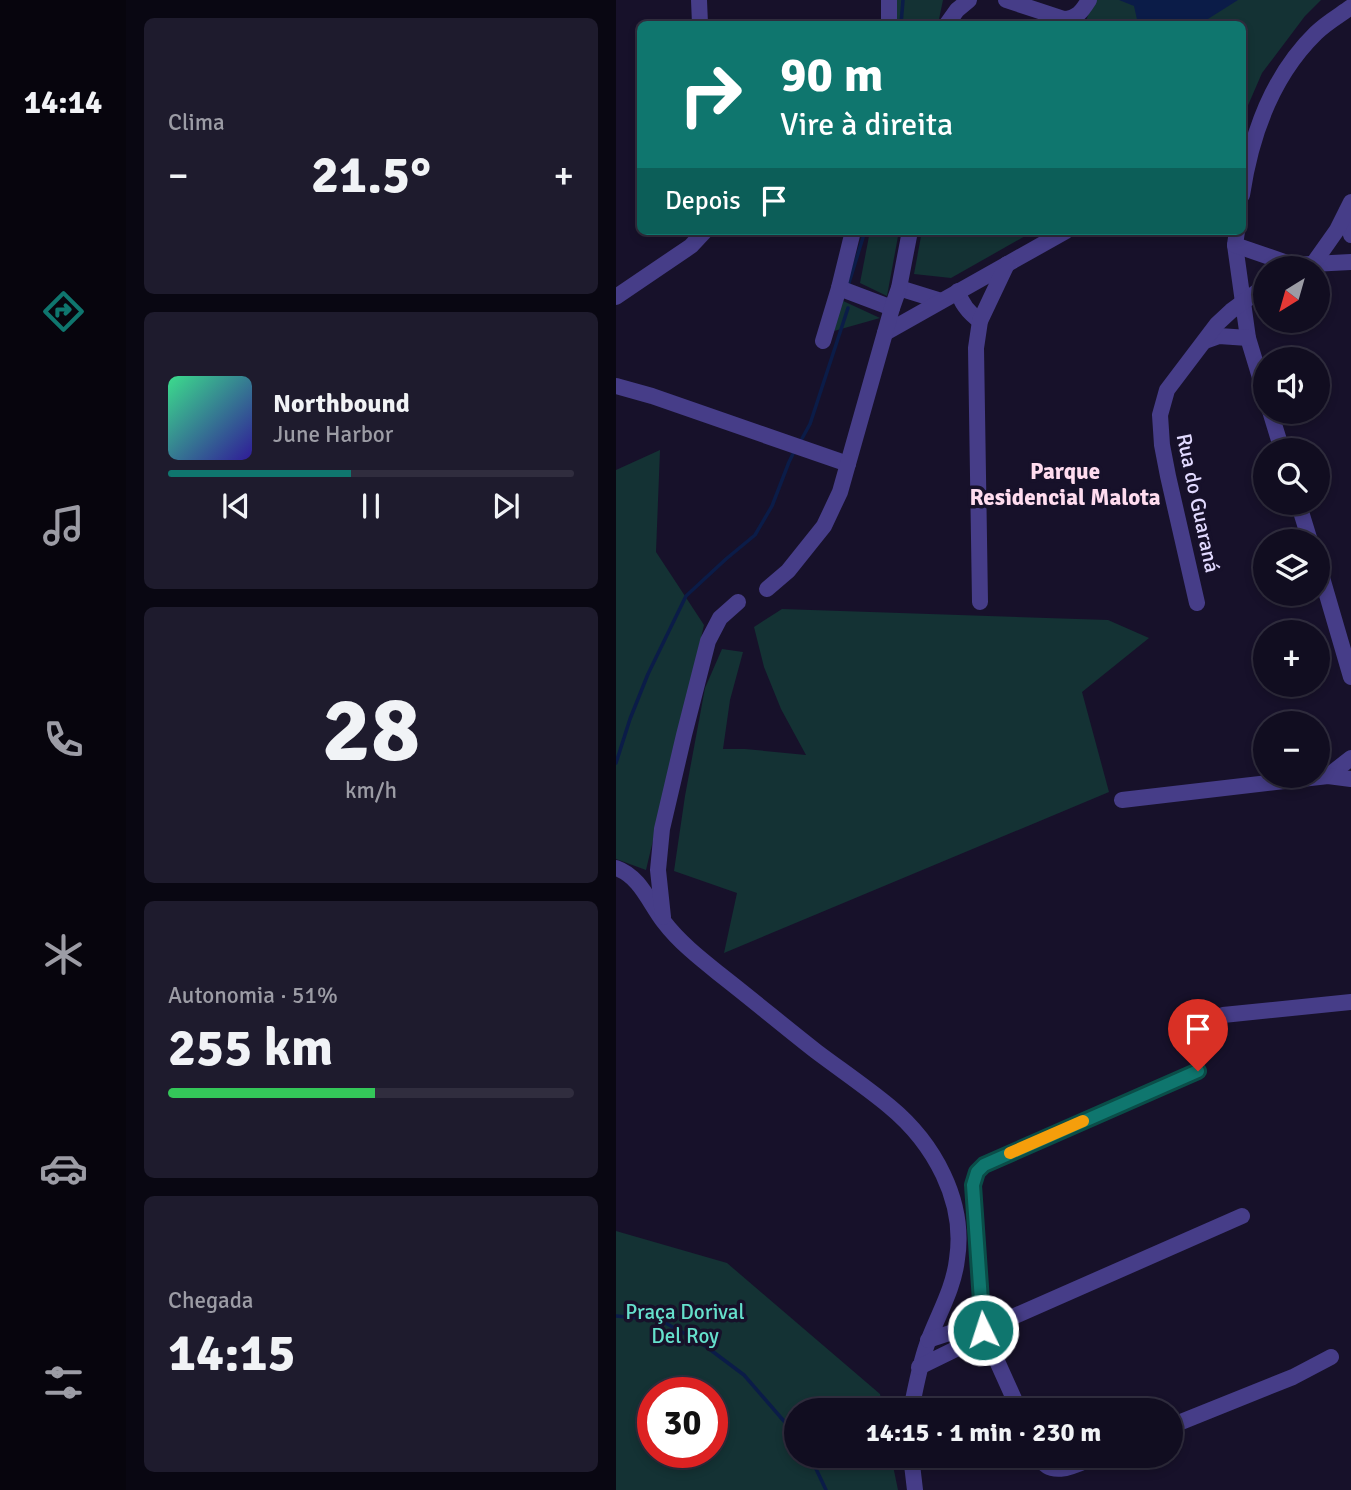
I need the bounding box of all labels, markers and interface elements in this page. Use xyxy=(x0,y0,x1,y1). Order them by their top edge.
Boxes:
text: 90 m xyxy=(780,45,883,105)
icon: right xyxy=(665,49,756,140)
text: 14:14 xyxy=(24,83,102,122)
text: Vire à direita xyxy=(780,105,953,144)
text: Clima xyxy=(168,108,225,137)
text: 21.5° xyxy=(311,143,431,207)
text: − xyxy=(168,152,189,199)
text: + xyxy=(553,152,574,199)
icon: arrive xyxy=(755,182,793,220)
text: Depois xyxy=(665,185,741,217)
north arrow xyxy=(1253,256,1330,332)
map controls xyxy=(1253,256,1330,788)
icon: directions xyxy=(39,287,88,336)
button: sound xyxy=(1253,347,1330,424)
text: Northbound xyxy=(273,388,410,420)
text: June Harbor xyxy=(273,420,393,449)
street label: Rua do Guaraná xyxy=(1171,431,1225,575)
button: search xyxy=(1253,438,1330,515)
district label: Parque Residencial Malota xyxy=(969,457,1161,512)
icon: previous xyxy=(217,487,255,525)
icon: pause xyxy=(352,487,390,525)
icon: next xyxy=(487,487,525,525)
icon: music xyxy=(39,501,88,550)
button: layers xyxy=(1253,529,1330,606)
button: + xyxy=(1253,620,1330,697)
text: 28 xyxy=(322,674,420,787)
button: − xyxy=(1253,711,1330,788)
icon: phone xyxy=(39,715,88,764)
text: km/h xyxy=(345,776,397,805)
icon: climate xyxy=(39,930,88,979)
text: Autonomia · 51% xyxy=(168,981,338,1010)
pin xyxy=(1168,999,1228,1071)
icon: arrive xyxy=(1179,1010,1217,1048)
text: 255 km xyxy=(168,1016,333,1080)
icon: car xyxy=(39,1144,88,1193)
text: Chegada xyxy=(168,1286,253,1315)
position arrow xyxy=(946,1293,1020,1367)
park label: Praça Dorival Del Roy xyxy=(625,1299,745,1349)
text: 14:15 xyxy=(168,1321,296,1385)
icon: filters xyxy=(39,1358,88,1407)
speed limit sign: 30 xyxy=(637,1377,728,1468)
text: 14:15 · 1 min · 230 m xyxy=(866,1417,1101,1449)

